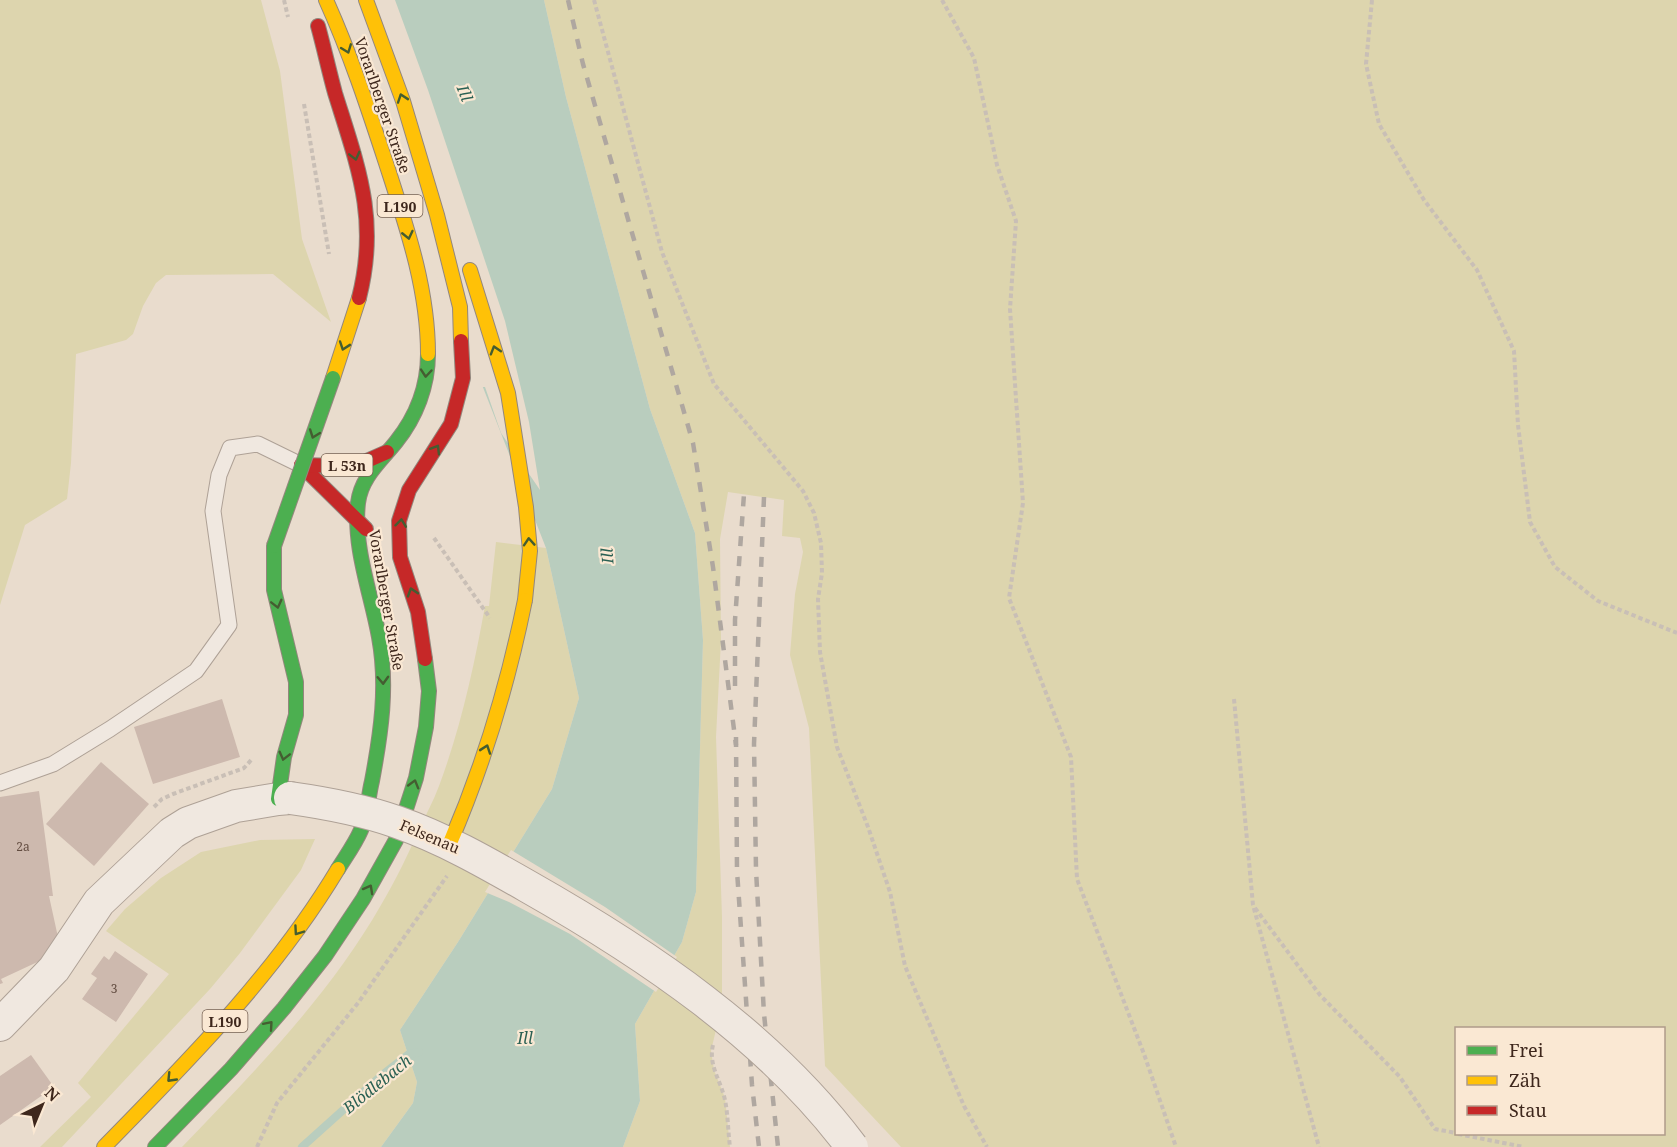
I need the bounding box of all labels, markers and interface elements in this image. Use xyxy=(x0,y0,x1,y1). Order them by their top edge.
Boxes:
street label: Vorarlberger Straße xyxy=(350,34,416,176)
one-way arrow xyxy=(340,43,352,54)
water label: Ill xyxy=(452,81,478,104)
one-way arrow xyxy=(397,93,409,104)
one-way arrow xyxy=(348,150,361,160)
road number: L190 xyxy=(378,195,422,217)
one-way arrow xyxy=(401,230,414,240)
one-way arrow xyxy=(339,340,352,351)
one-way arrow xyxy=(490,345,502,356)
one-way arrow xyxy=(420,369,433,378)
one-way arrow xyxy=(308,428,321,438)
one-way arrow xyxy=(428,445,440,455)
road number: L 53n xyxy=(322,454,372,476)
one-way arrow xyxy=(394,518,407,527)
street label: Vorarlberger Straße xyxy=(365,528,409,672)
one-way arrow xyxy=(523,537,536,546)
water label: Ill xyxy=(596,548,618,565)
one-way arrow xyxy=(406,587,419,598)
one-way arrow xyxy=(270,599,283,609)
one-way arrow xyxy=(377,676,390,685)
one-way arrow xyxy=(478,745,491,755)
one-way arrow xyxy=(279,751,292,761)
one-way arrow xyxy=(407,779,419,790)
street label: Felsenau xyxy=(397,814,463,858)
house number: 2a xyxy=(16,838,30,855)
one-way arrow xyxy=(362,885,373,896)
one-way arrow xyxy=(294,924,305,935)
house number: 3 xyxy=(111,980,118,997)
road number: L190 xyxy=(202,1010,248,1032)
one-way arrow xyxy=(262,1021,273,1032)
water label: Ill xyxy=(516,1027,533,1049)
legend xyxy=(1455,1027,1665,1135)
text: Frei xyxy=(1509,1038,1544,1062)
water label: Blödlebach xyxy=(337,1049,416,1119)
text: Zäh xyxy=(1509,1068,1541,1092)
one-way arrow xyxy=(168,1071,179,1082)
north arrow xyxy=(12,1075,72,1135)
text: N xyxy=(40,1082,65,1107)
text: Stau xyxy=(1509,1098,1547,1122)

